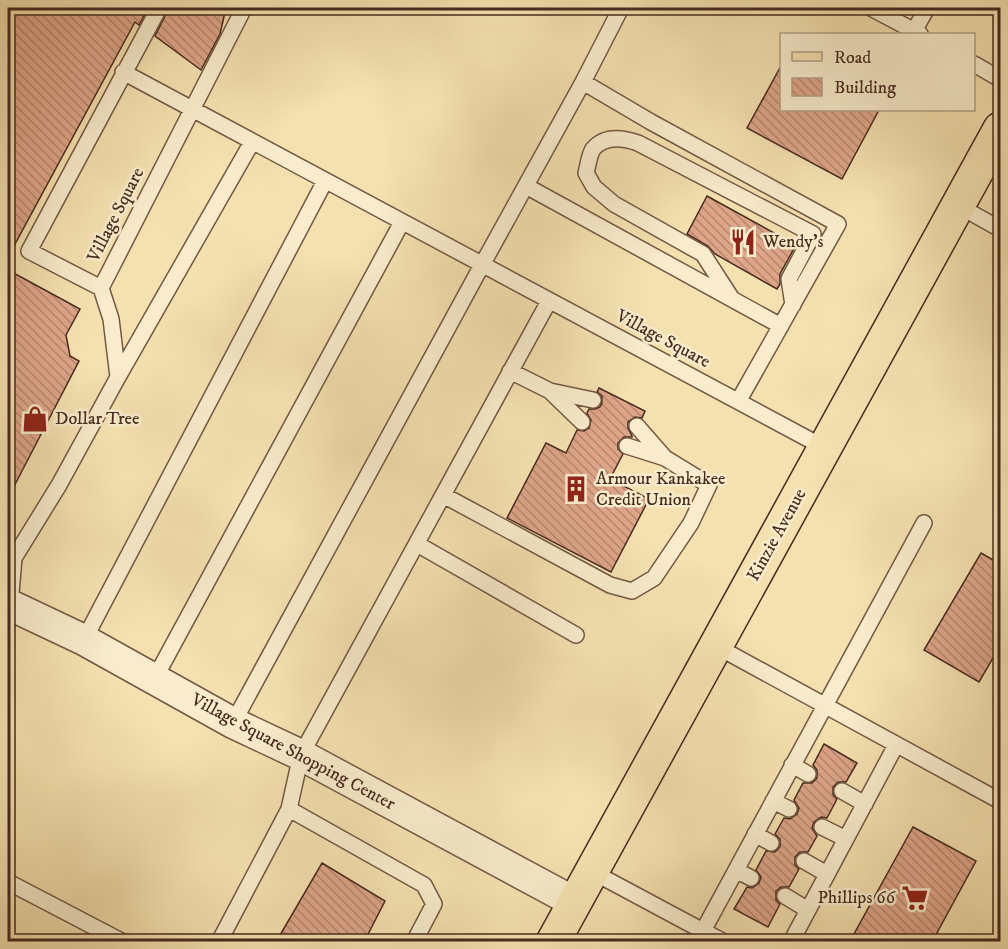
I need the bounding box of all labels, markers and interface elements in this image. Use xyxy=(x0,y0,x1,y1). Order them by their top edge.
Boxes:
legend xyxy=(780,33,975,111)
text: Road xyxy=(834,47,871,69)
text: Building xyxy=(834,77,896,99)
street label: Village Square xyxy=(82,164,149,267)
restaurant icon: Wendy's xyxy=(728,227,758,257)
place label: Wendy's xyxy=(762,231,823,253)
street label: Village Square xyxy=(611,305,714,373)
shop icon: Dollar Tree xyxy=(20,404,50,434)
place label: Dollar Tree xyxy=(55,408,140,430)
place label: Armour Kankakee Credit Union xyxy=(596,468,726,511)
building icon: Armour Kankakee Credit Union xyxy=(561,474,591,504)
street label: Kinzie Avenue xyxy=(743,485,811,585)
street label: Village Square Shopping Center xyxy=(186,688,399,815)
supermarket icon: Phillips 66 xyxy=(900,883,930,913)
place label: Phillips 66 xyxy=(817,887,896,909)

